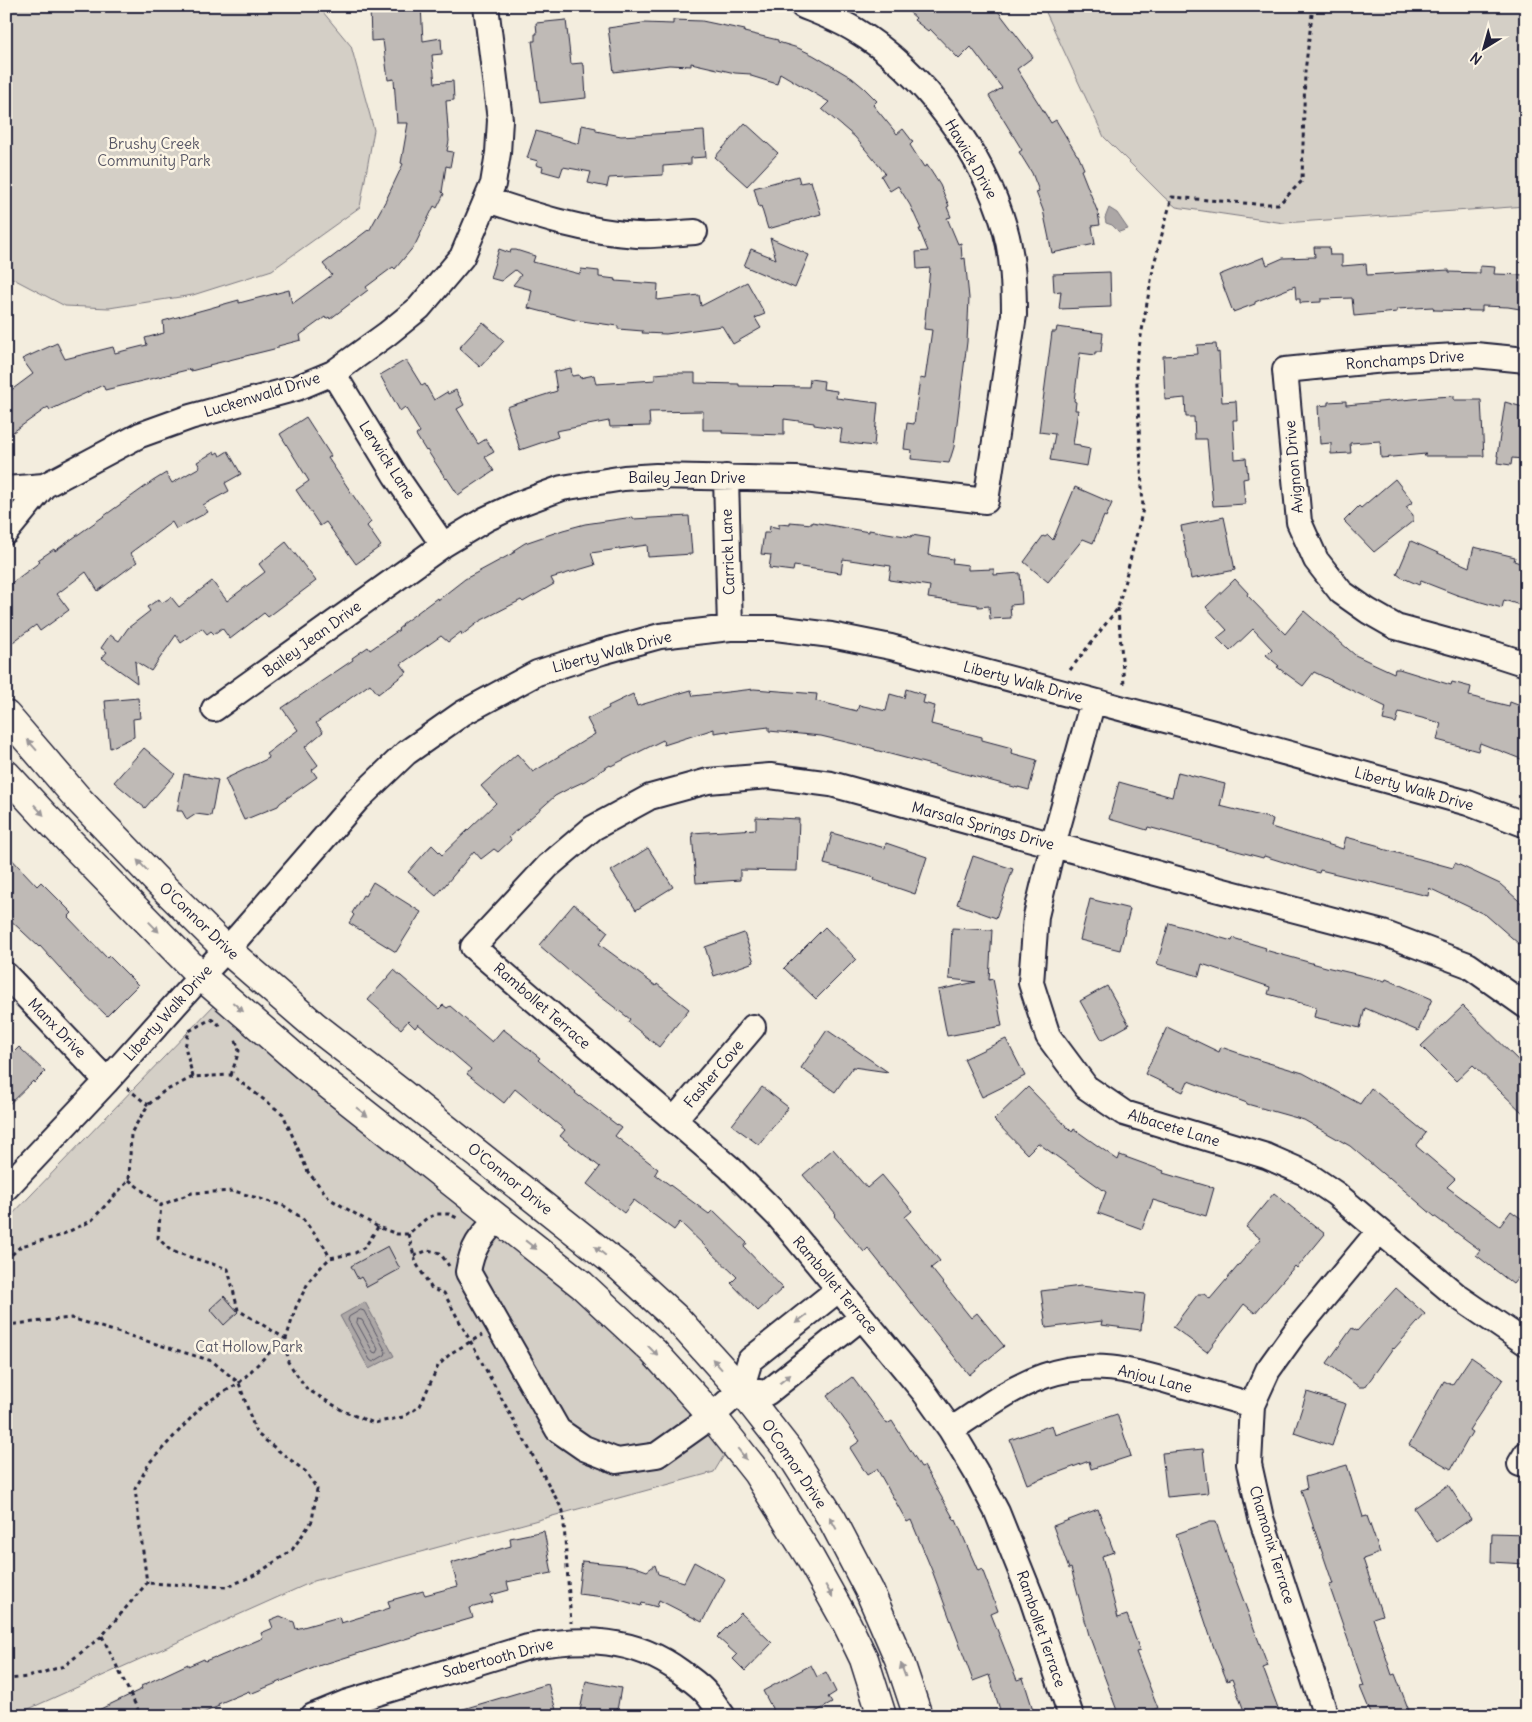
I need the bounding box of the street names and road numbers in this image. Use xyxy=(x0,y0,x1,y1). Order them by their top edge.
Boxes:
street label: Hawick Drive xyxy=(941,116,1002,202)
street label: Ronchamps Drive xyxy=(1345,346,1465,373)
street label: Luckenwald Drive xyxy=(202,368,322,421)
street label: Lerwick Lane xyxy=(355,417,420,502)
street label: Avignon Drive xyxy=(1280,420,1307,514)
street label: Bailey Jean Drive xyxy=(628,468,746,487)
street label: Carrick Lane xyxy=(717,509,738,595)
street label: Bailey Jean Drive xyxy=(259,596,365,681)
street label: Liberty Walk Drive xyxy=(550,626,674,677)
street label: Liberty Walk Drive xyxy=(961,656,1085,707)
street label: Liberty Walk Drive xyxy=(1352,762,1476,815)
street label: Marsala Springs Drive xyxy=(910,797,1057,854)
street label: O'Connor Drive xyxy=(155,878,243,963)
street label: Rambollet Terrace xyxy=(490,958,595,1053)
street label: Liberty Walk Drive xyxy=(119,961,216,1065)
street label: Manx Drive xyxy=(24,994,91,1061)
street label: Fasher Cove xyxy=(680,1036,748,1112)
street label: Albacete Lane xyxy=(1126,1105,1222,1151)
street label: O'Connor Drive xyxy=(464,1139,557,1219)
street label: Rambollet Terrace xyxy=(789,1232,882,1338)
street label: Anjou Lane xyxy=(1116,1360,1194,1397)
street label: O'Connor Drive xyxy=(758,1415,831,1512)
street label: Chamonix Terrace xyxy=(1245,1483,1299,1606)
street label: Rambollet Terrace xyxy=(1013,1568,1070,1690)
street label: Sabertooth Drive xyxy=(440,1634,555,1681)

